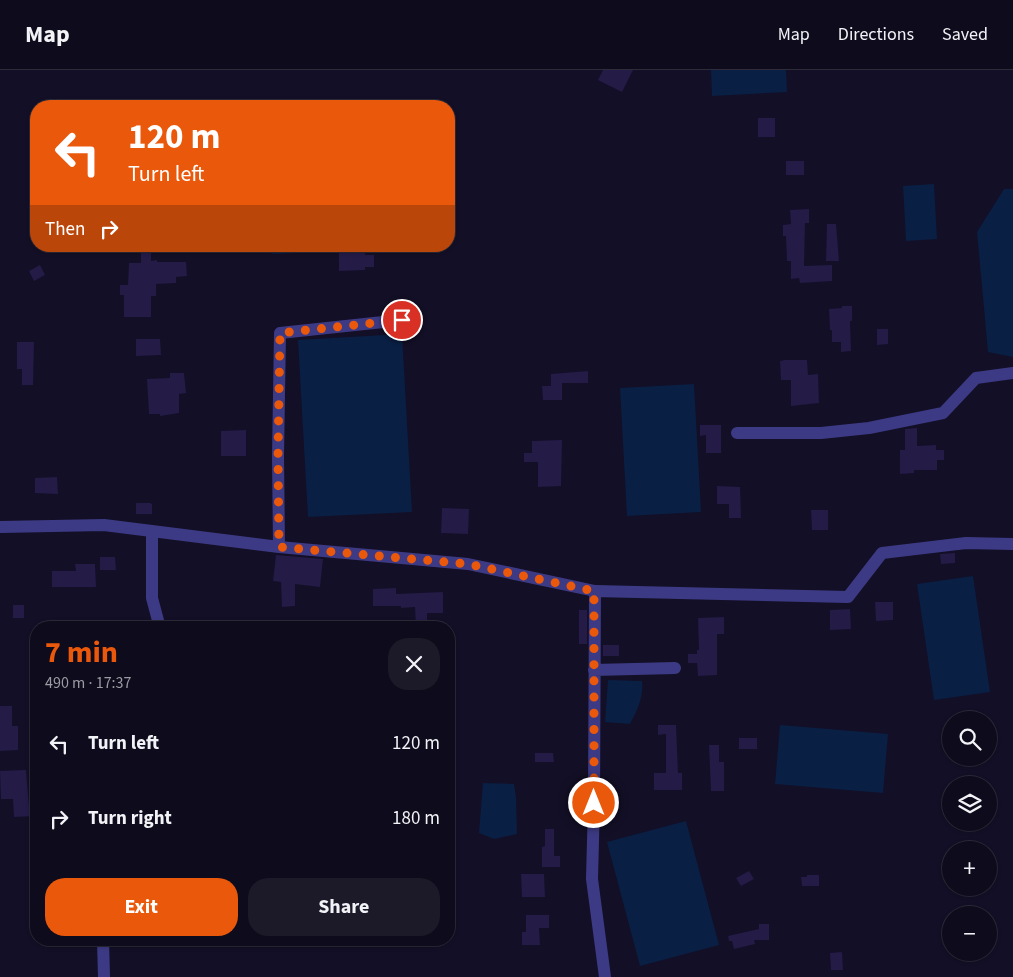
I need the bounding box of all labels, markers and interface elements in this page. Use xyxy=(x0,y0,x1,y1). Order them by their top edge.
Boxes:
text: Map xyxy=(25,17,70,52)
text: Map xyxy=(778,22,810,47)
text: Directions xyxy=(838,22,914,47)
text: Saved xyxy=(942,22,988,47)
text: 120 m xyxy=(128,112,220,162)
icon: left xyxy=(45,120,110,185)
text: Turn left xyxy=(128,158,204,190)
icon: right xyxy=(95,215,123,243)
text: Then xyxy=(45,216,85,243)
pin xyxy=(381,299,423,341)
icon: arrive xyxy=(388,306,416,334)
text: 7 min xyxy=(45,631,118,674)
button: close xyxy=(388,638,440,690)
text: 490 m · 17:37 xyxy=(45,672,132,694)
map controls xyxy=(942,711,997,961)
button: search xyxy=(942,711,997,766)
icon: left xyxy=(45,730,73,758)
text: Turn left xyxy=(88,730,159,757)
text: 120 m xyxy=(392,730,440,757)
position arrow xyxy=(567,776,619,828)
button: layers xyxy=(942,776,997,831)
icon: right xyxy=(45,805,73,833)
text: Turn right xyxy=(88,805,172,832)
text: 180 m xyxy=(392,805,440,832)
button: + xyxy=(942,841,997,896)
button: Exit xyxy=(45,878,238,936)
button: Share xyxy=(248,878,440,936)
button: − xyxy=(942,906,997,961)

